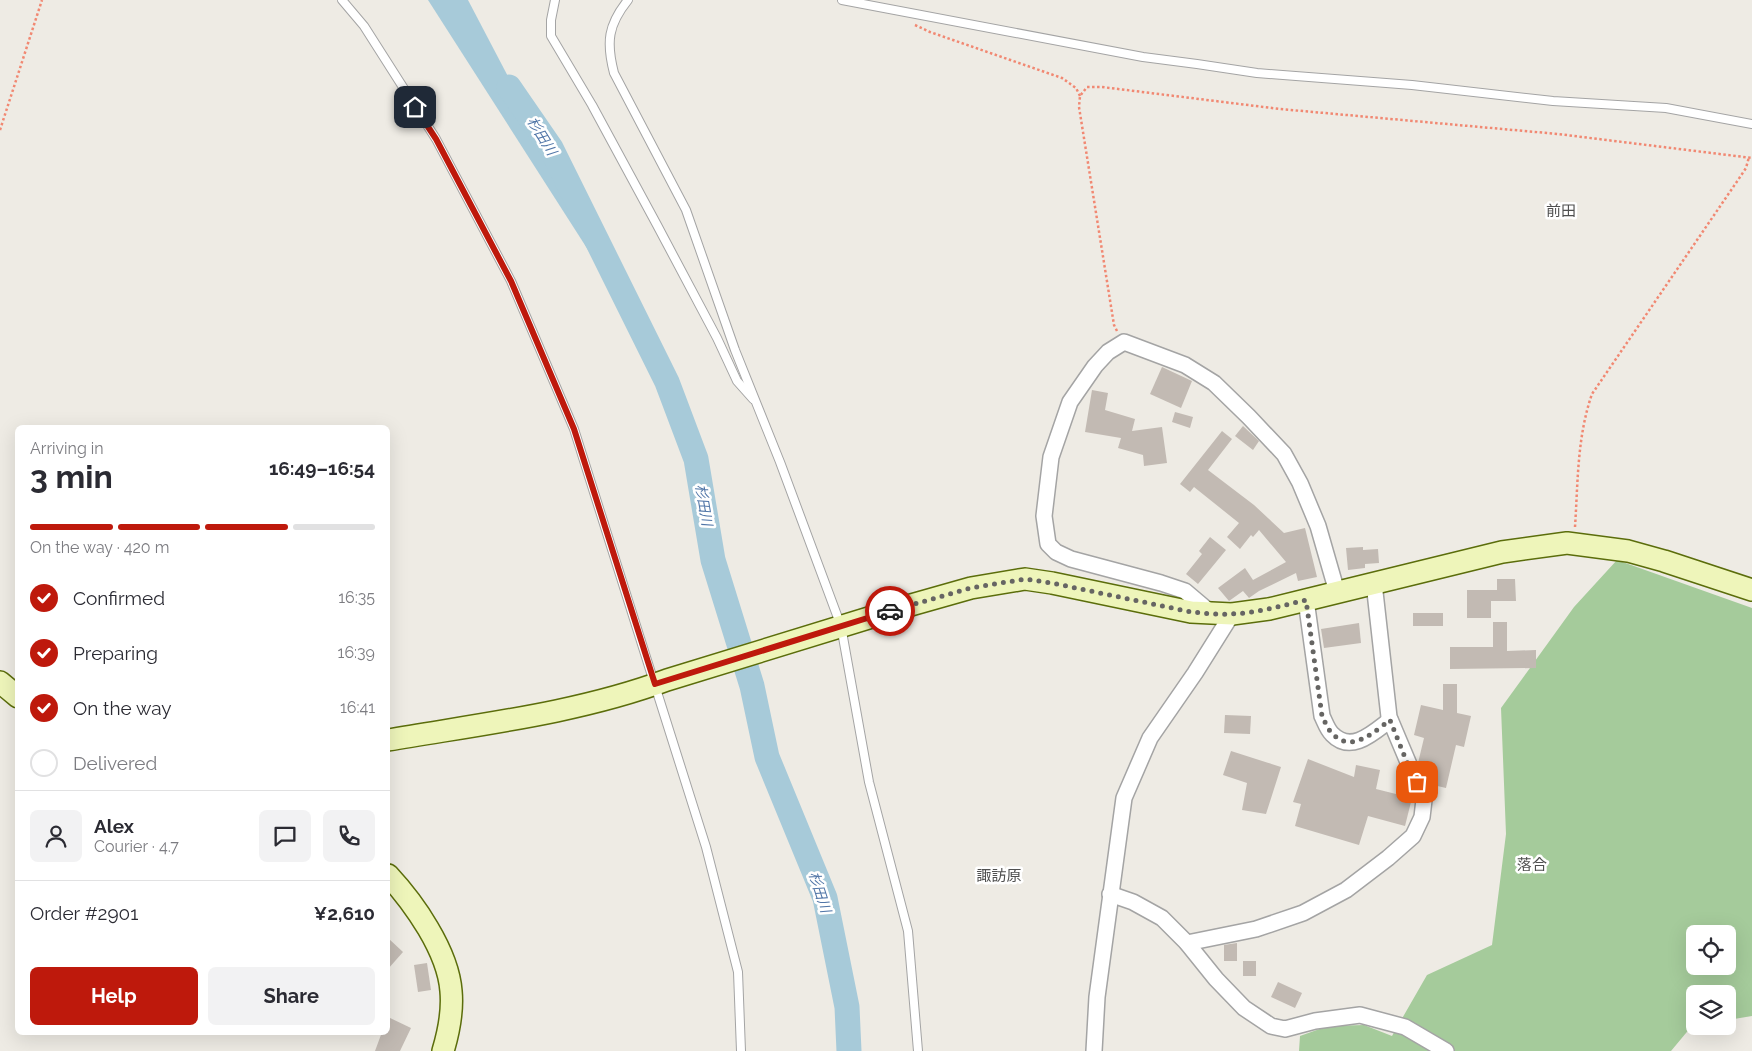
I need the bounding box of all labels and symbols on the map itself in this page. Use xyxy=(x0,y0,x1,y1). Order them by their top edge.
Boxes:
pin xyxy=(394,86,436,128)
water label: 杉田川 xyxy=(524,114,561,160)
district label: 前田 xyxy=(1546,202,1576,220)
water label: 杉田川 xyxy=(692,483,716,529)
courier xyxy=(865,586,915,636)
pin xyxy=(1396,761,1438,803)
district label: 落合 xyxy=(1517,856,1547,874)
district label: 諏訪原 xyxy=(976,867,1022,885)
water label: 杉田川 xyxy=(806,870,835,916)

